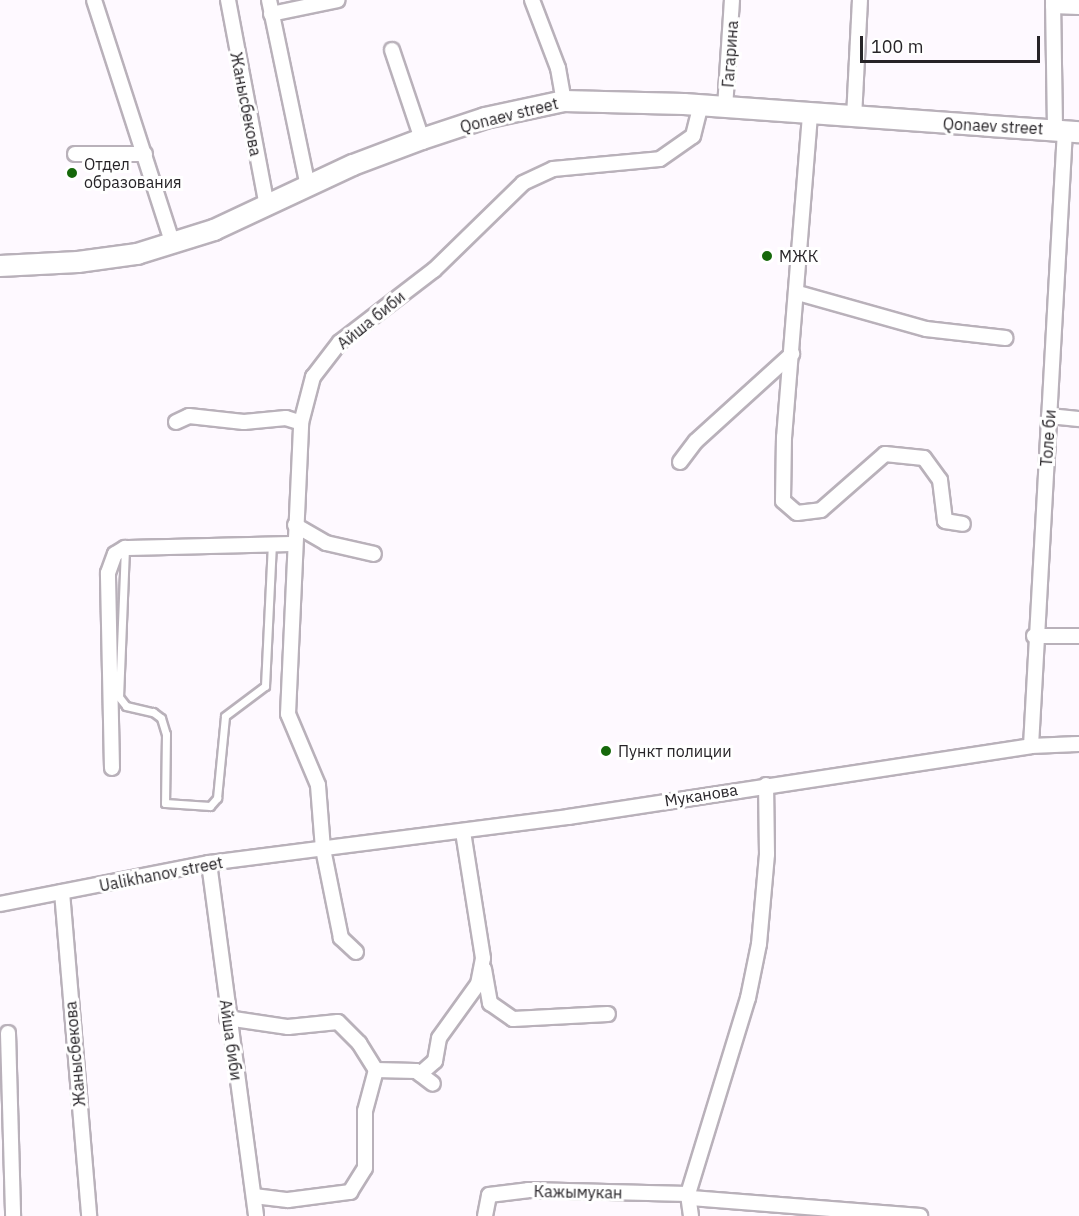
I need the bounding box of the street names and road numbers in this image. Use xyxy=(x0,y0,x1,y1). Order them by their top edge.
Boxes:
street label: Гагарина xyxy=(718,20,742,88)
street label: Жанысбекова xyxy=(226,50,266,158)
street label: Qonaev street xyxy=(458,94,560,136)
street label: Qonaev street xyxy=(942,114,1044,138)
street label: Айша биби xyxy=(333,287,409,353)
street label: Толе би xyxy=(1036,409,1060,467)
street label: Муканова xyxy=(663,780,739,810)
street label: Ualikhanov street xyxy=(97,853,225,895)
street label: Айша биби xyxy=(216,998,246,1082)
street label: Жанысбекова xyxy=(61,1000,89,1108)
street label: Кажымукан xyxy=(534,1182,622,1202)

